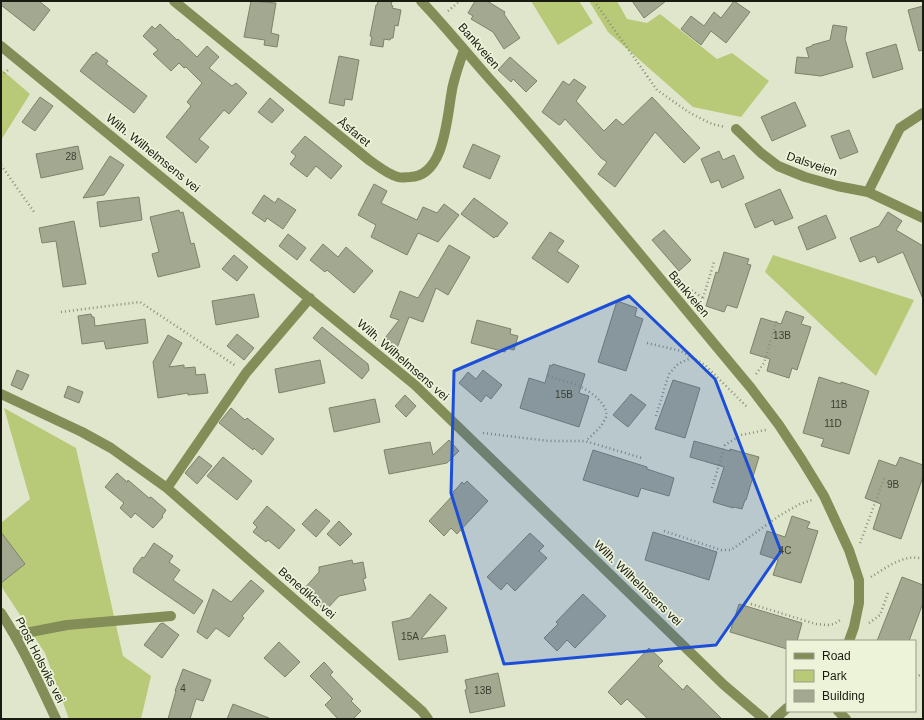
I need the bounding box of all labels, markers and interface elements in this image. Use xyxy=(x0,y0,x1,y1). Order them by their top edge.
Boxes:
street label: Bankveien xyxy=(455,20,503,72)
street label: Wilh. Wilhelmsens vei xyxy=(103,111,203,195)
street label: Åsfaret xyxy=(335,114,374,150)
street label: Dalsveien xyxy=(785,149,839,179)
house number: 28 xyxy=(65,151,77,162)
street label: Bankveien xyxy=(666,268,712,320)
street label: Wilh. Wilhelmsens vei xyxy=(354,316,452,404)
house number: 13B xyxy=(773,330,791,341)
house number: 15B xyxy=(555,389,573,400)
house number: 11B xyxy=(830,399,848,410)
house number: 11D xyxy=(824,418,842,429)
house number: 9B xyxy=(887,479,899,490)
street label: Wilh. Wilhelmsens vei xyxy=(591,537,685,629)
house number: 4C xyxy=(779,545,791,556)
street label: Benedikts vei xyxy=(275,564,339,622)
street label: Prost Holsviks vei xyxy=(12,615,68,705)
house number: 15A xyxy=(401,631,419,642)
legend xyxy=(786,640,916,712)
text: Road xyxy=(822,649,851,663)
text: Park xyxy=(822,669,848,683)
house number: 4 xyxy=(180,683,186,694)
house number: 13B xyxy=(474,685,492,696)
text: Building xyxy=(822,689,865,703)

